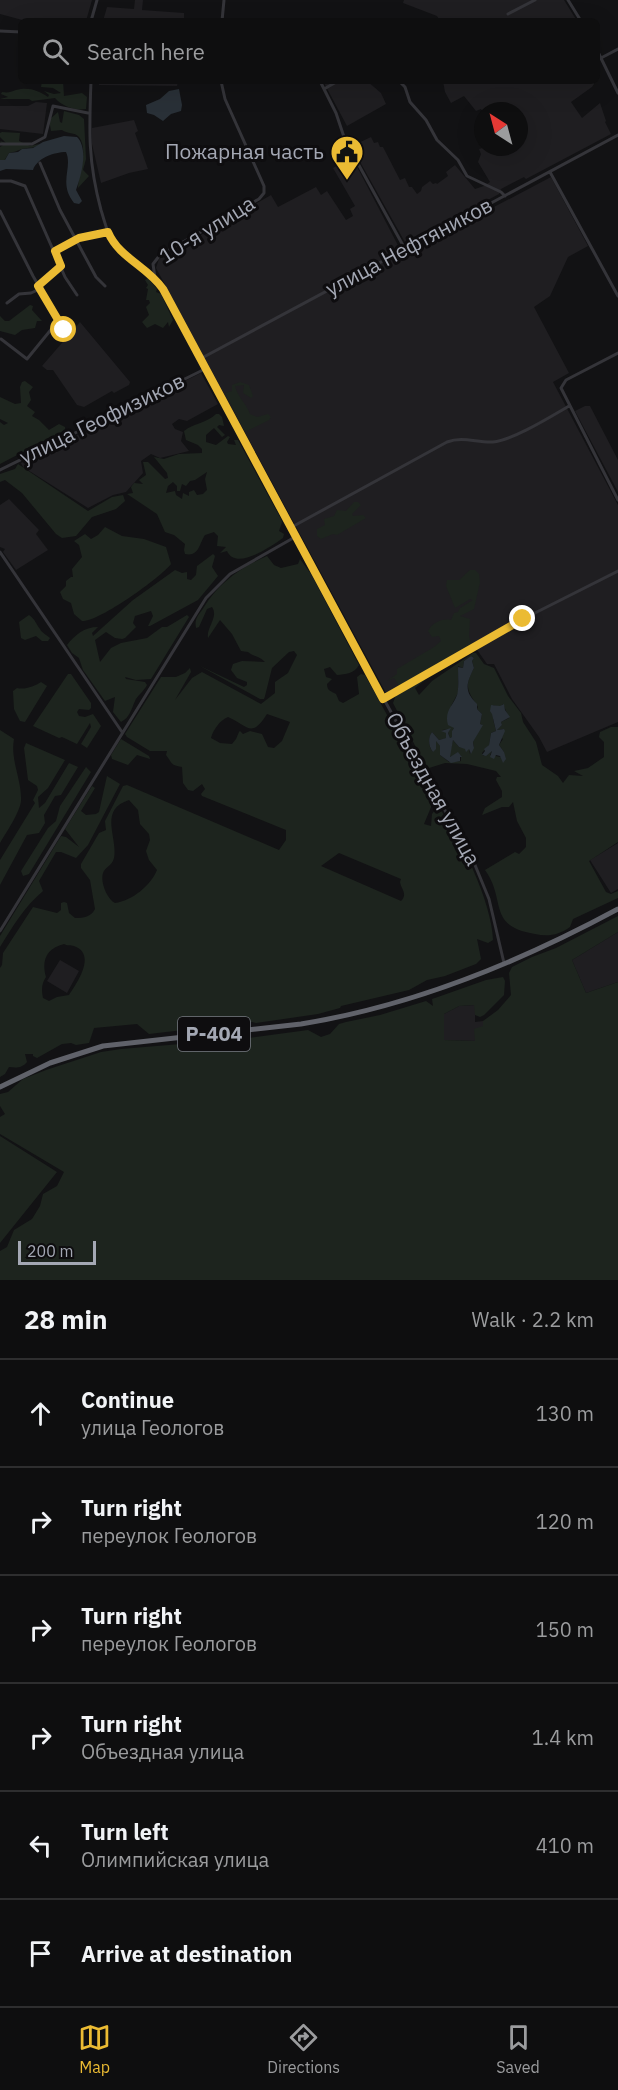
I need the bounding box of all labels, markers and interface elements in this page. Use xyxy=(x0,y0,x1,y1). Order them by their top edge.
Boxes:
search box xyxy=(18,18,600,84)
icon: search xyxy=(39,35,72,68)
text: Search here xyxy=(87,37,205,66)
north arrow xyxy=(474,102,528,156)
public building icon: Пожарная часть xyxy=(329,134,365,181)
place label: Пожарная часть xyxy=(165,137,324,165)
street label: 10-я улица xyxy=(153,189,260,270)
street label: улица Нефтяников xyxy=(320,190,497,302)
route start xyxy=(50,316,76,342)
street label: улица Геофизиков xyxy=(14,366,189,470)
route end xyxy=(509,605,535,631)
street label: Объездная улица xyxy=(380,707,488,870)
road number: Р-404 xyxy=(178,1017,250,1051)
scale bar xyxy=(18,1238,96,1266)
text: 200 m xyxy=(27,1241,74,1261)
text: 28 min xyxy=(24,1302,108,1336)
text: Walk · 2.2 km xyxy=(472,1306,594,1333)
text: Continue xyxy=(81,1385,174,1414)
icon: ahead xyxy=(24,1397,57,1430)
text: 130 m xyxy=(536,1400,594,1427)
text: улица Геологов xyxy=(81,1414,224,1441)
text: Turn right xyxy=(81,1493,182,1522)
icon: right xyxy=(24,1505,57,1538)
text: 120 m xyxy=(536,1508,594,1535)
text: переулок Геологов xyxy=(81,1522,257,1549)
text: Turn right xyxy=(81,1601,182,1630)
icon: right xyxy=(24,1613,57,1646)
text: 150 m xyxy=(536,1616,594,1643)
text: переулок Геологов xyxy=(81,1630,257,1657)
text: Turn right xyxy=(81,1709,182,1738)
icon: right xyxy=(24,1721,57,1754)
text: 1.4 km xyxy=(532,1724,594,1751)
text: Объездная улица xyxy=(81,1738,244,1765)
text: Turn left xyxy=(81,1817,169,1846)
icon: left xyxy=(24,1829,57,1862)
text: 410 m xyxy=(536,1832,594,1859)
text: Олимпийская улица xyxy=(81,1846,269,1873)
icon: arrive xyxy=(24,1937,57,1970)
text: Arrive at destination xyxy=(81,1939,292,1968)
tab: Map xyxy=(78,2021,111,2077)
tab: Directions xyxy=(267,2021,340,2077)
tab: Saved xyxy=(496,2021,540,2077)

